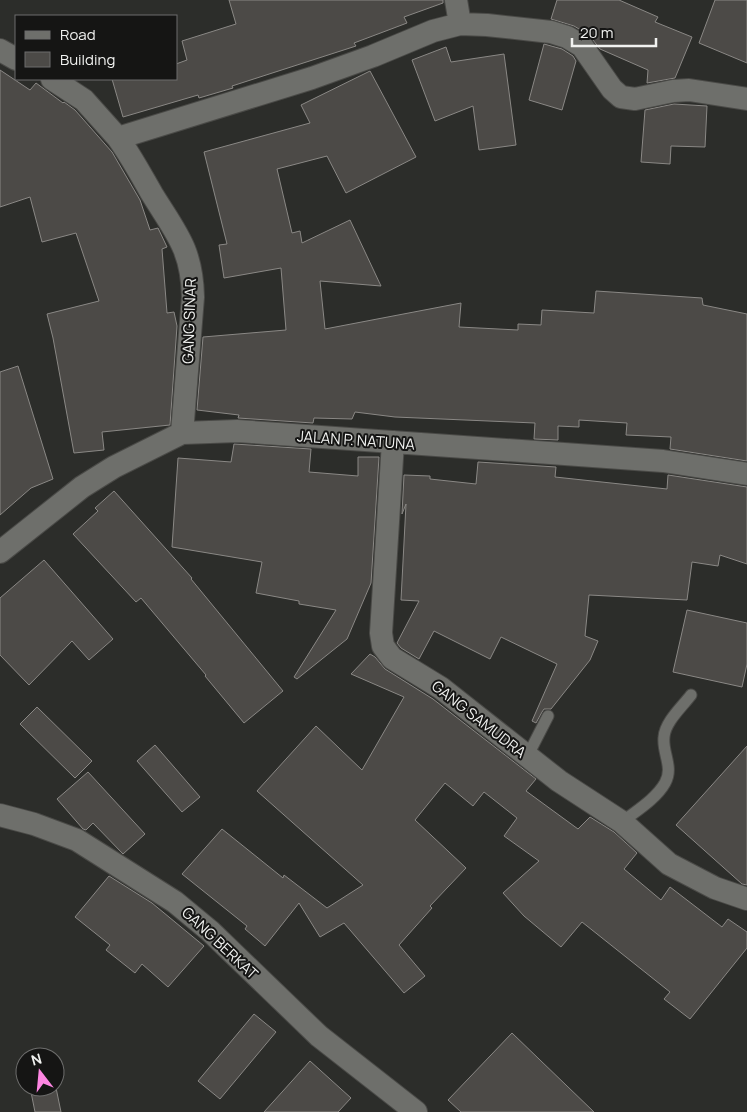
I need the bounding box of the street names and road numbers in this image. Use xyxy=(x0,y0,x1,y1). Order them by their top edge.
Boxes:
street label: GANG SINAR xyxy=(177,278,201,364)
street label: JALAN P. NATUNA xyxy=(296,425,416,455)
street label: GANG SAMUDRA xyxy=(427,675,531,763)
street label: GANG BERKAT xyxy=(177,902,263,984)

